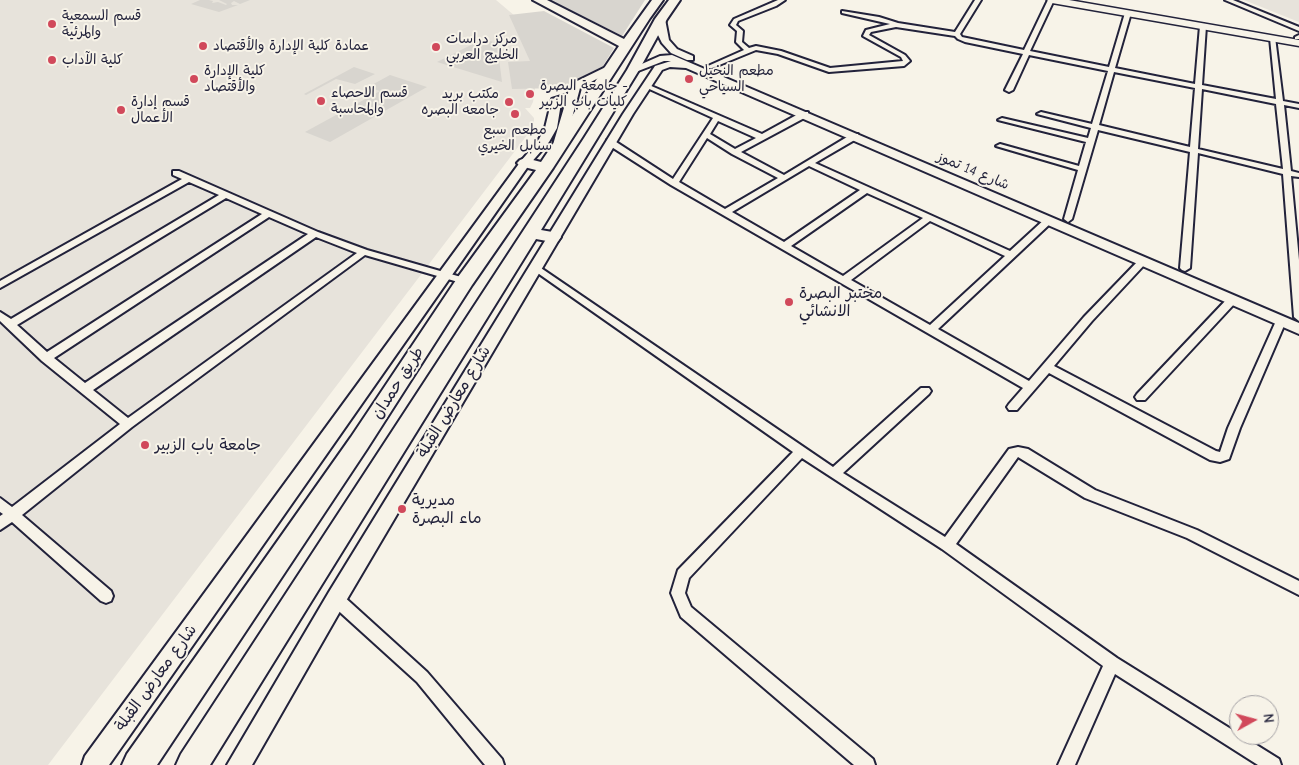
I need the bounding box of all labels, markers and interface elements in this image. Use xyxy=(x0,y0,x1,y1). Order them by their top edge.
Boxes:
place label: قسم السمعية والمرئية xyxy=(62,8,141,40)
marker: قسم السمعية والمرئية xyxy=(46,18,58,30)
place label: مركز دراسات الخليج العربي xyxy=(446,31,519,64)
place label: عمادة كلية الإدارة والأقتصاد xyxy=(213,38,370,54)
marker: عمادة كلية الإدارة والأقتصاد xyxy=(197,40,209,52)
marker: مركز دراسات الخليج العربي xyxy=(430,41,442,53)
place label: كلية الآداب xyxy=(62,52,123,68)
marker: كلية الآداب xyxy=(46,54,58,66)
place label: كلية الإدارة والأقتصاد xyxy=(204,63,265,95)
place label: مطعم النخيل السياحي xyxy=(699,63,774,95)
marker: كلية الإدارة والأقتصاد xyxy=(188,73,200,85)
marker: مطعم النخيل السياحي xyxy=(683,73,695,85)
place label: جامعة البصرة - كليات باب الزبير xyxy=(540,78,628,110)
place label: قسم الاحصاء والمحاسبة xyxy=(331,85,408,118)
place label: مكتب بريد جامعه البصره xyxy=(421,86,499,118)
marker: جامعة البصرة - كليات باب الزبير xyxy=(524,88,536,100)
place label: قسم إدارة الأعمال xyxy=(131,94,190,126)
marker: قسم الاحصاء والمحاسبة xyxy=(315,95,327,107)
marker: مكتب بريد جامعه البصره xyxy=(503,96,515,108)
marker: قسم إدارة الأعمال xyxy=(115,104,127,116)
marker: مطعم سبع سنابل الخيري xyxy=(509,108,521,120)
place label: مطعم سبع سنابل الخيري xyxy=(478,122,552,154)
street label: شارع 14 تموز xyxy=(935,148,1011,194)
place label: مختبر البصرة الانشائي xyxy=(799,283,882,321)
marker: مختبر البصرة الانشائي xyxy=(783,296,795,308)
street label: طريق حمدان xyxy=(368,343,428,423)
street label: شارع معارض القبلة xyxy=(413,343,495,461)
place label: جامعة باب الزبير xyxy=(155,435,261,455)
marker: جامعة باب الزبير xyxy=(139,439,151,451)
place label: مديرية ماء البصرة xyxy=(412,490,481,528)
marker: مديرية ماء البصرة xyxy=(396,503,408,515)
street label: شارع معارض القبلة xyxy=(111,621,201,735)
north arrow xyxy=(1229,695,1279,745)
text: N xyxy=(1259,713,1277,724)

